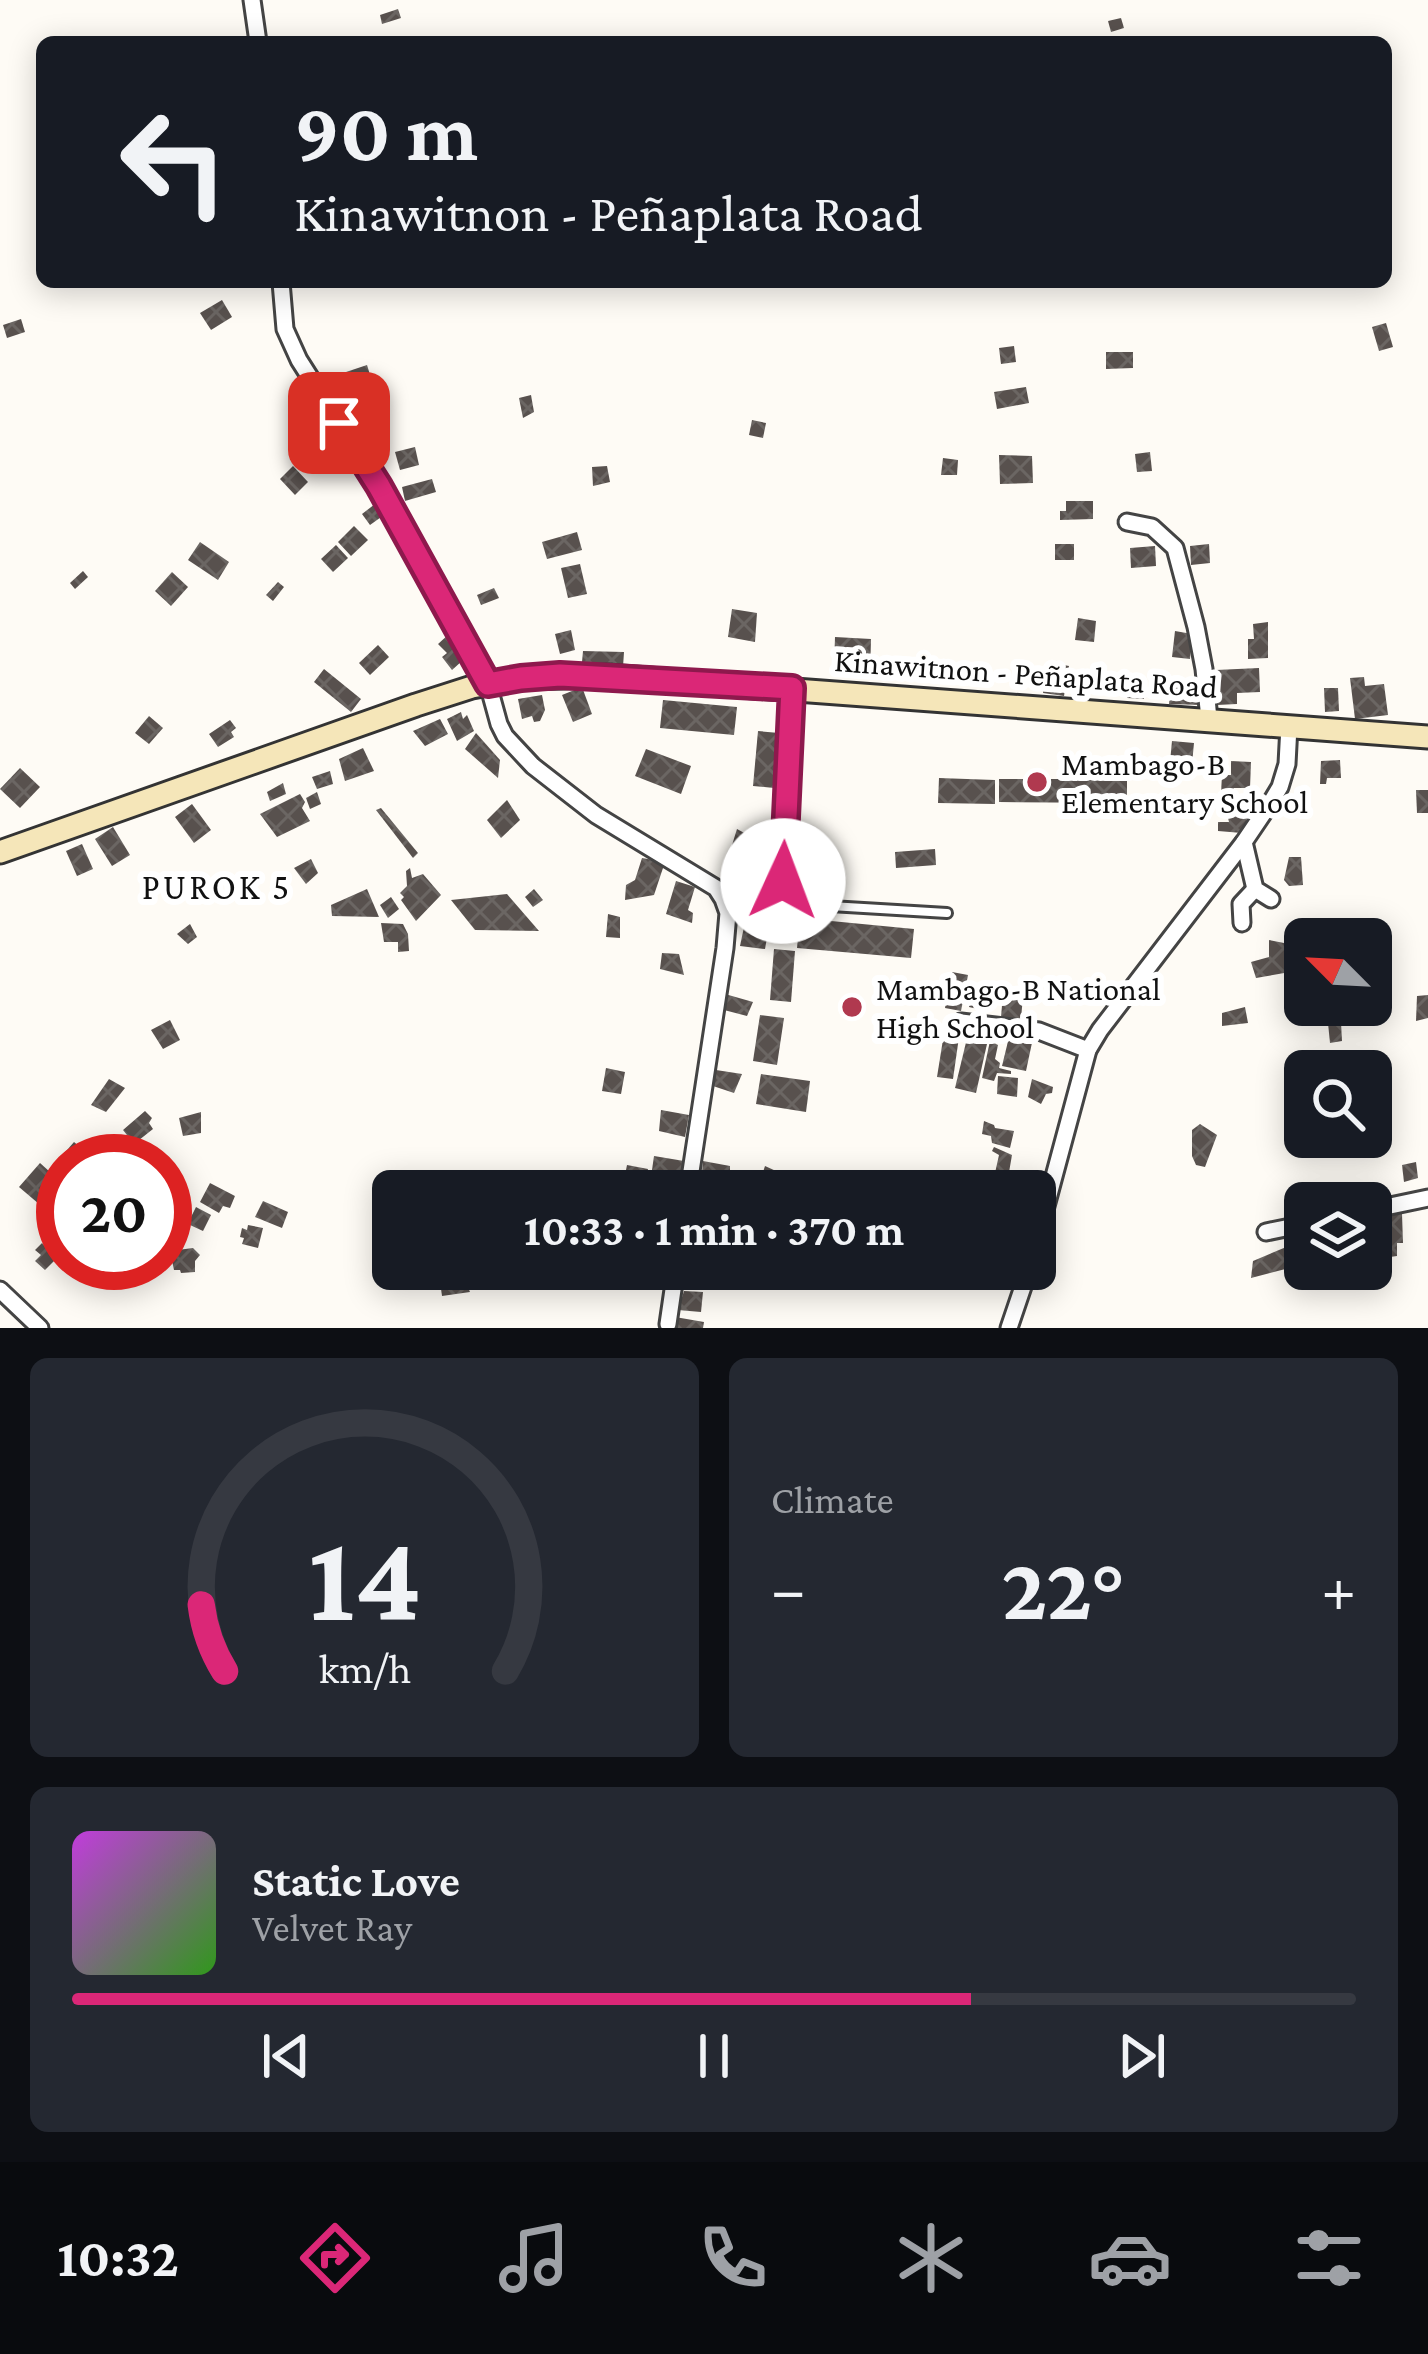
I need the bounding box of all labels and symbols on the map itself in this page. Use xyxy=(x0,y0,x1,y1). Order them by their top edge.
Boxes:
pin xyxy=(288,372,390,474)
street label: Kinawitnon - Peñaplata Road xyxy=(833,641,1219,705)
place label: Mambago-B Elementary School xyxy=(1061,745,1308,820)
marker: Mambago-B Elementary School xyxy=(1024,769,1050,795)
position arrow xyxy=(720,818,846,944)
district label: PUROK 5 xyxy=(142,867,292,907)
north arrow xyxy=(1284,918,1392,1026)
place label: Mambago-B National High School xyxy=(876,970,1161,1045)
marker: Mambago-B National High School xyxy=(839,994,865,1020)
speed limit sign: 20 xyxy=(36,1134,192,1290)

